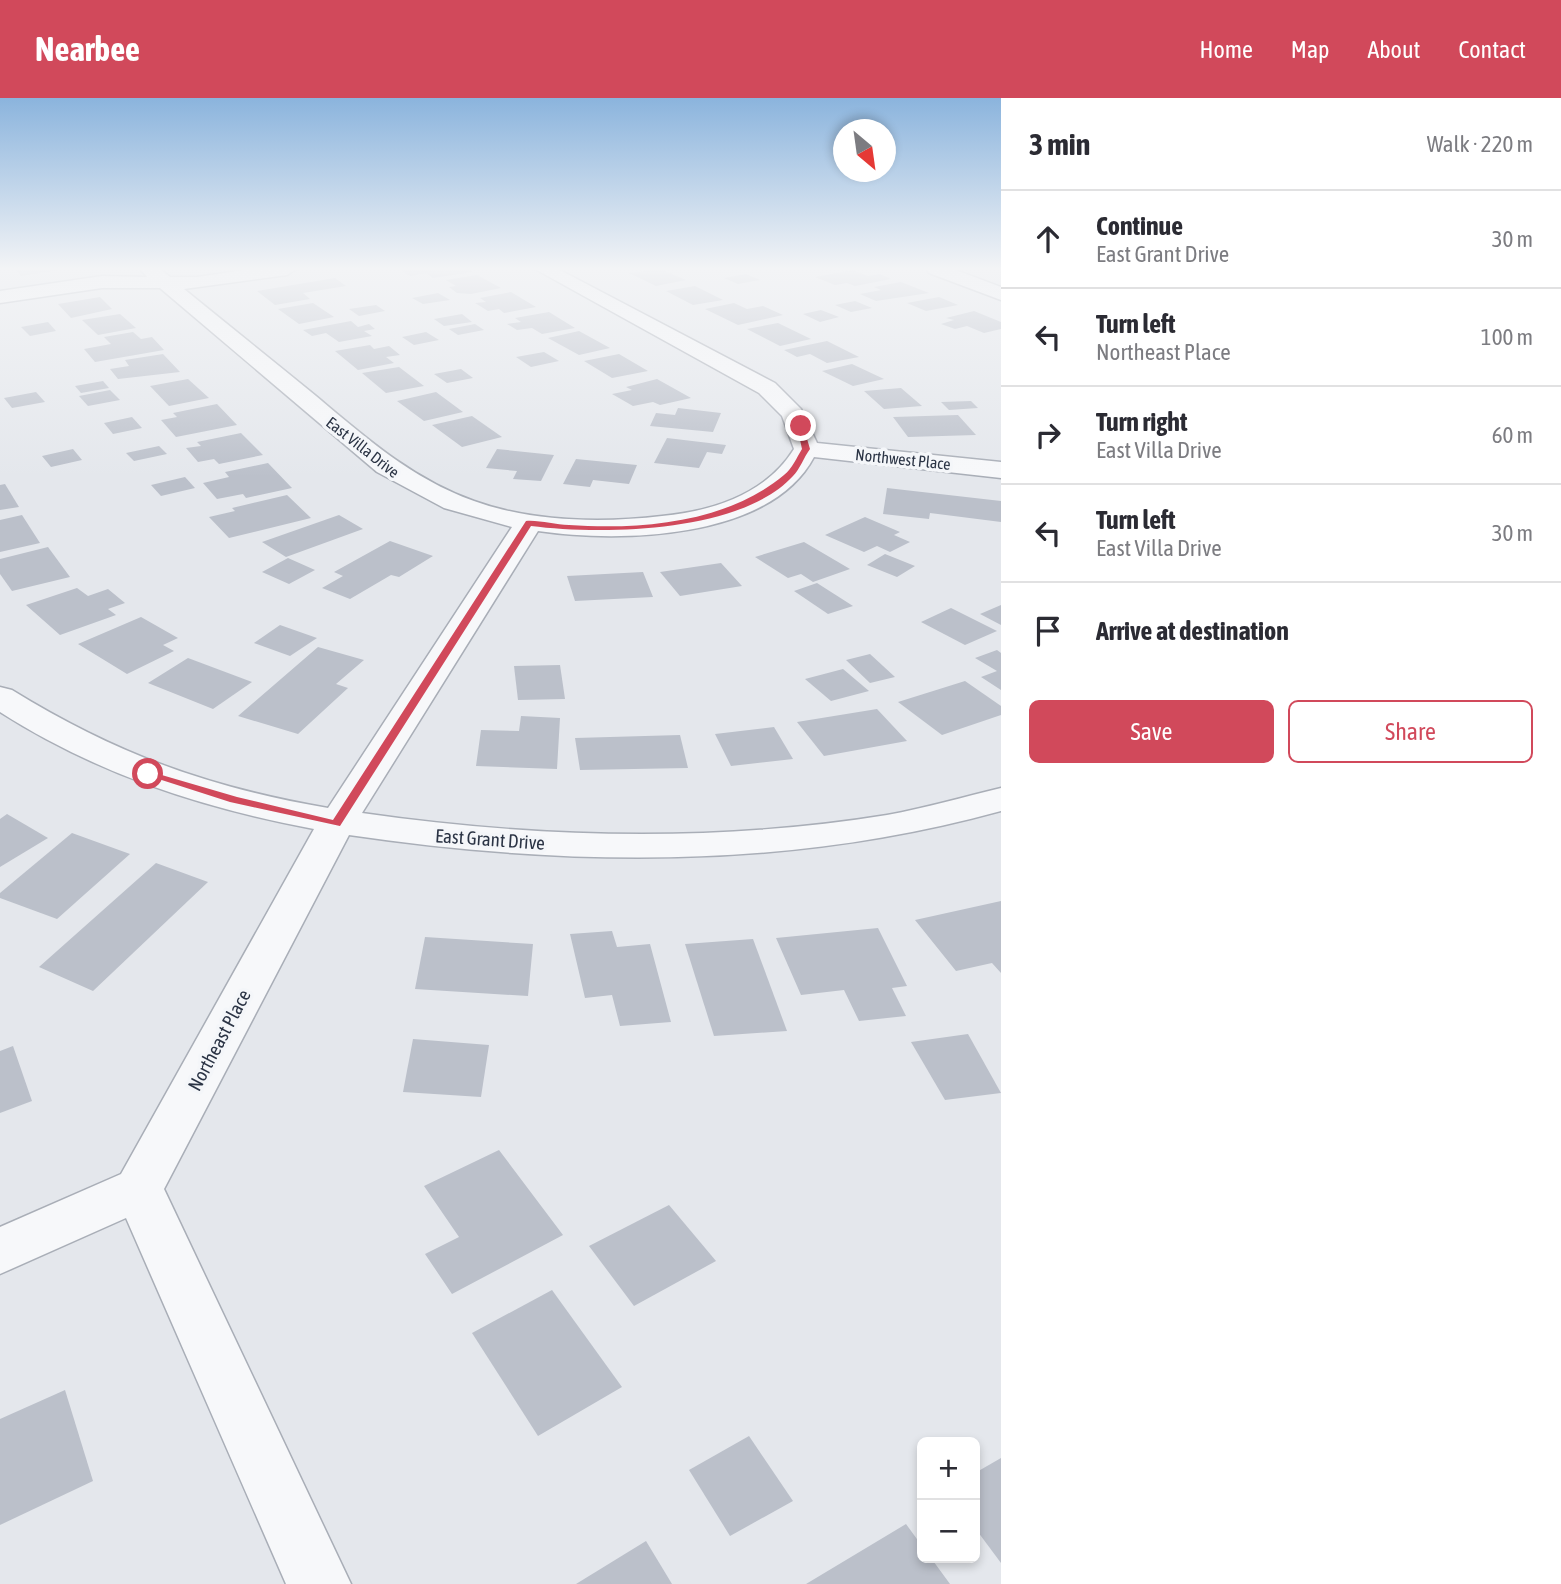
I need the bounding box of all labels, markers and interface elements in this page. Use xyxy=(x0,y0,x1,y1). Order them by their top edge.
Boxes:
text: Nearbee xyxy=(35,30,140,68)
text: Home xyxy=(1199,36,1253,63)
text: Map xyxy=(1291,36,1329,63)
text: About xyxy=(1367,36,1420,63)
text: Contact xyxy=(1458,36,1526,63)
north arrow xyxy=(833,119,896,182)
text: 3 min xyxy=(1029,127,1090,161)
text: Walk · 220 m xyxy=(1427,131,1533,157)
text: Continue xyxy=(1096,211,1183,241)
icon: ahead xyxy=(1029,220,1067,258)
text: 30 m xyxy=(1492,226,1533,252)
text: East Grant Drive xyxy=(1096,241,1229,267)
text: Turn left xyxy=(1096,309,1176,339)
icon: left xyxy=(1029,318,1067,356)
text: 100 m xyxy=(1481,324,1533,350)
text: Northeast Place xyxy=(1096,339,1231,365)
text: Turn right xyxy=(1096,407,1187,437)
route end xyxy=(785,410,816,441)
street label: East Villa Drive xyxy=(323,413,403,481)
icon: right xyxy=(1029,416,1067,454)
text: 60 m xyxy=(1492,422,1533,448)
text: East Villa Drive xyxy=(1096,437,1222,463)
street label: Northwest Place xyxy=(854,445,952,473)
text: Turn left xyxy=(1096,505,1176,535)
icon: left xyxy=(1029,514,1067,552)
text: 30 m xyxy=(1492,520,1533,546)
text: East Villa Drive xyxy=(1096,535,1222,561)
icon: arrive xyxy=(1029,612,1067,650)
text: Arrive at destination xyxy=(1096,616,1289,646)
button: Save xyxy=(1029,700,1274,763)
button: Share xyxy=(1288,700,1533,763)
route start xyxy=(132,758,163,789)
street label: East Grant Drive xyxy=(434,824,546,854)
street label: Northeast Place xyxy=(183,986,255,1094)
map controls xyxy=(917,1437,980,1563)
button: + xyxy=(917,1437,980,1500)
button: − xyxy=(917,1500,980,1563)

